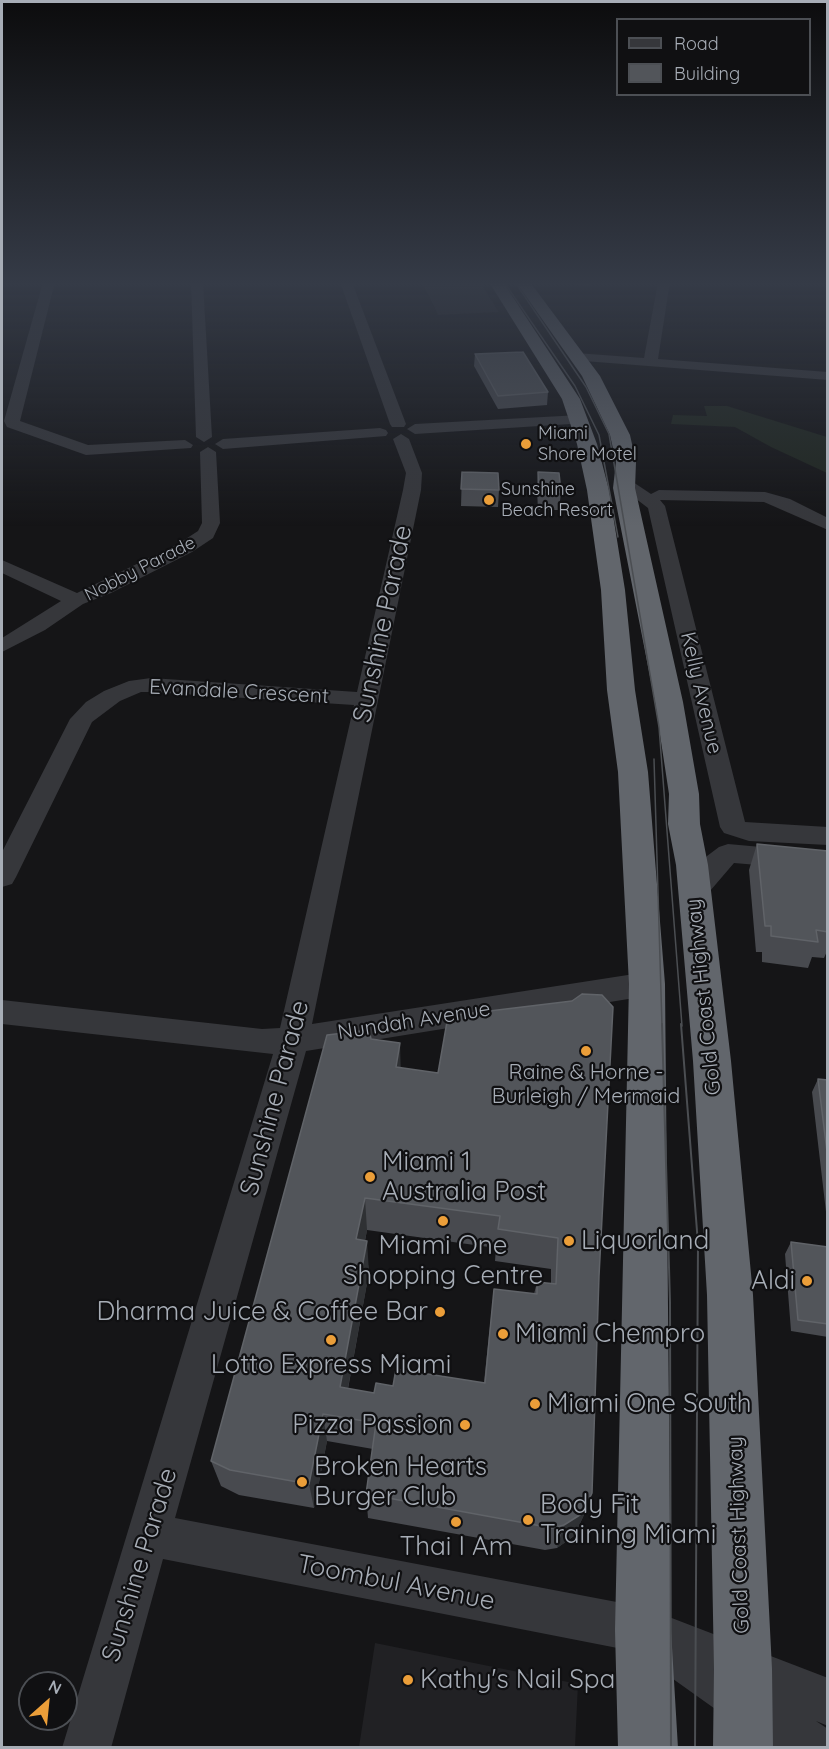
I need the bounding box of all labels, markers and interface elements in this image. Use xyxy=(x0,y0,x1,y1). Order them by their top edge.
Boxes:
legend xyxy=(616,18,811,96)
text: Road xyxy=(674,32,719,55)
text: Building xyxy=(674,62,740,85)
place label: Miami Shore Motel xyxy=(538,423,637,466)
marker: Miami Shore Motel xyxy=(519,437,533,451)
place label: Sunshine Beach Resort xyxy=(501,479,613,522)
marker: Sunshine Beach Resort xyxy=(482,493,496,507)
street label: Sunshine Parade xyxy=(347,523,419,725)
street label: Nobby Parade xyxy=(81,532,199,606)
street label: Kelly Avenue xyxy=(675,630,727,756)
street label: Evandale Crescent xyxy=(148,675,330,709)
street label: Gold Coast Highway xyxy=(681,898,727,1096)
street label: Nundah Avenue xyxy=(336,996,492,1046)
street label: Sunshine Parade xyxy=(234,997,316,1199)
marker: Raine & Horne - Burleigh / Mermaid xyxy=(579,1044,593,1058)
place label: Raine & Horne - Burleigh / Mermaid xyxy=(492,1060,680,1110)
place label: Miami 1 Australia Post xyxy=(382,1146,546,1208)
marker: Miami 1 Australia Post xyxy=(363,1170,377,1184)
marker: Miami One Shopping Centre xyxy=(436,1214,450,1228)
place label: Liquorland xyxy=(581,1225,709,1257)
place label: Miami One Shopping Centre xyxy=(343,1230,543,1292)
marker: Liquorland xyxy=(562,1234,576,1248)
place label: Aldi xyxy=(751,1265,795,1297)
marker: Aldi xyxy=(800,1274,814,1288)
place label: Dharma Juice & Coffee Bar xyxy=(96,1296,428,1328)
marker: Dharma Juice & Coffee Bar xyxy=(433,1305,447,1319)
place label: Miami Chempro xyxy=(515,1318,705,1350)
marker: Miami Chempro xyxy=(496,1327,510,1341)
marker: Lotto Express Miami xyxy=(324,1333,338,1347)
place label: Lotto Express Miami xyxy=(211,1349,451,1381)
place label: Miami One South xyxy=(547,1388,752,1420)
marker: Miami One South xyxy=(528,1397,542,1411)
place label: Pizza Passion xyxy=(292,1409,453,1441)
marker: Pizza Passion xyxy=(458,1418,472,1432)
street label: Gold Coast Highway xyxy=(723,1436,755,1634)
place label: Broken Hearts Burger Club xyxy=(314,1451,487,1512)
street label: Sunshine Parade xyxy=(96,1464,184,1666)
marker: Broken Hearts Burger Club xyxy=(295,1475,309,1489)
place label: Body Fit Training Miami xyxy=(540,1489,716,1550)
marker: Body Fit Training Miami xyxy=(521,1513,535,1527)
marker: Thai I Am xyxy=(449,1515,463,1529)
place label: Thai I Am xyxy=(399,1531,513,1563)
street label: Toombul Avenue xyxy=(295,1549,497,1617)
place label: Kathy's Nail Spa xyxy=(420,1664,615,1696)
north arrow xyxy=(18,1671,78,1731)
marker: Kathy's Nail Spa xyxy=(401,1673,415,1687)
text: N xyxy=(45,1675,65,1698)

